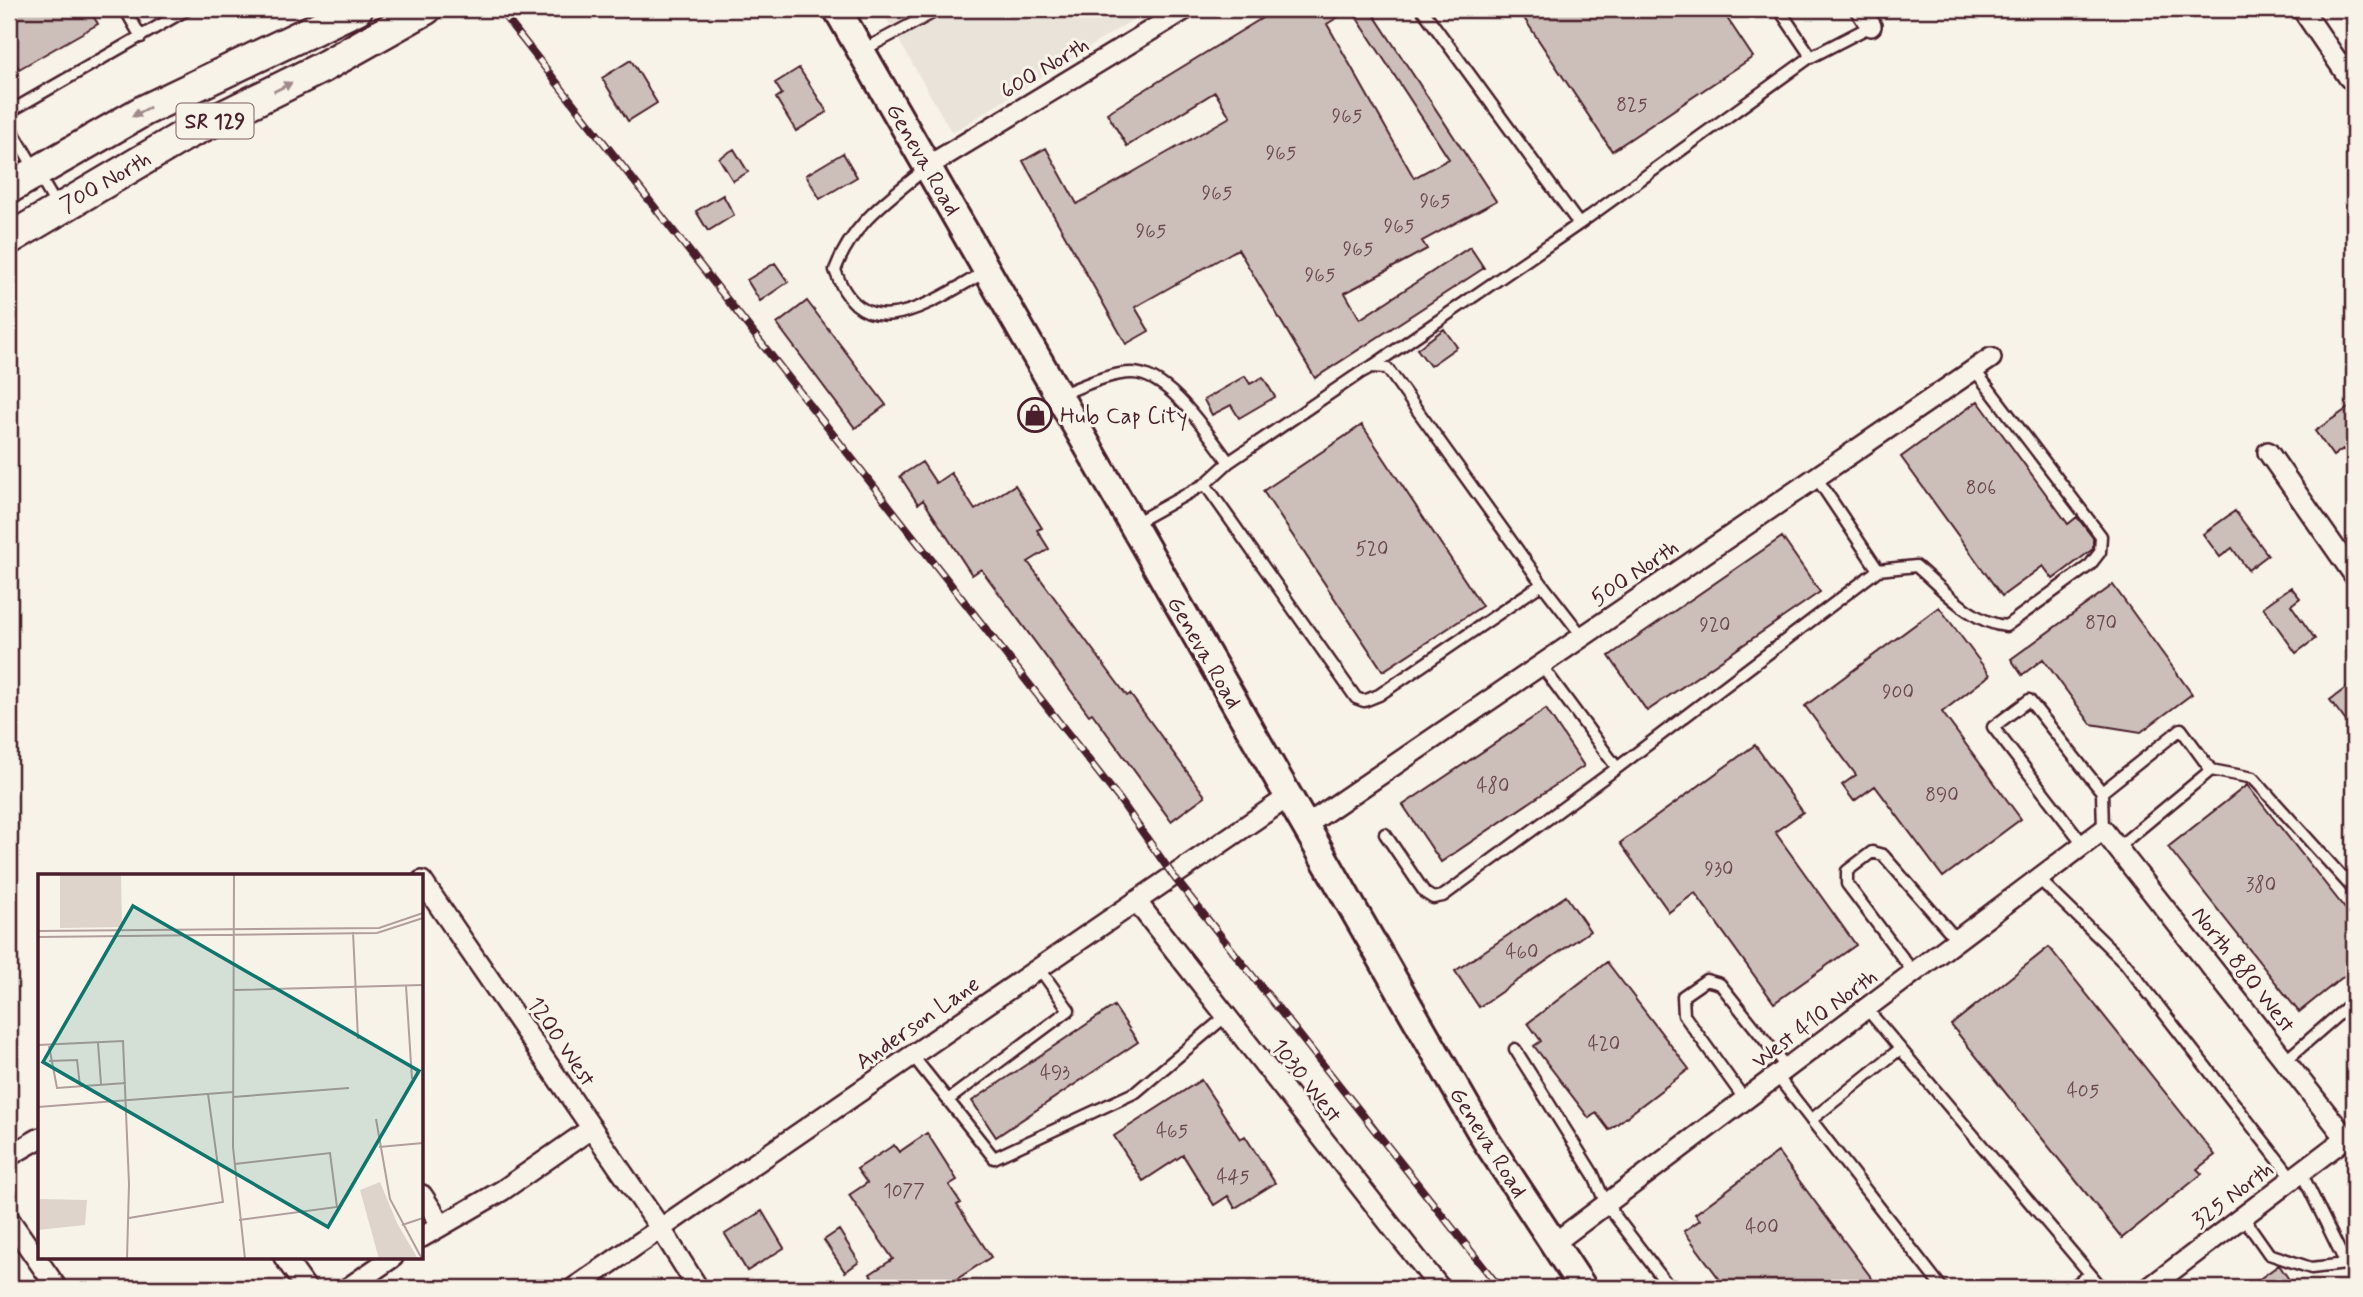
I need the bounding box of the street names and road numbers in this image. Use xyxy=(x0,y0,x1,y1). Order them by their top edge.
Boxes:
street label: 600 North xyxy=(995,31,1095,107)
street label: Geneva Road xyxy=(878,98,967,222)
road number: SR 129 xyxy=(176,104,254,138)
street label: 700 North xyxy=(55,145,157,221)
street label: 500 North xyxy=(1585,533,1685,614)
street label: Geneva Road xyxy=(1159,591,1248,715)
street label: North 880 West xyxy=(2184,901,2301,1040)
street label: West 410 North xyxy=(1746,962,1884,1077)
street label: Anderson Lane xyxy=(850,970,986,1078)
street label: 1200 West xyxy=(519,991,601,1093)
street label: 1030 West xyxy=(1263,1033,1348,1130)
street label: Geneva Road xyxy=(1441,1082,1533,1204)
street label: 325 North xyxy=(2186,1155,2280,1236)

